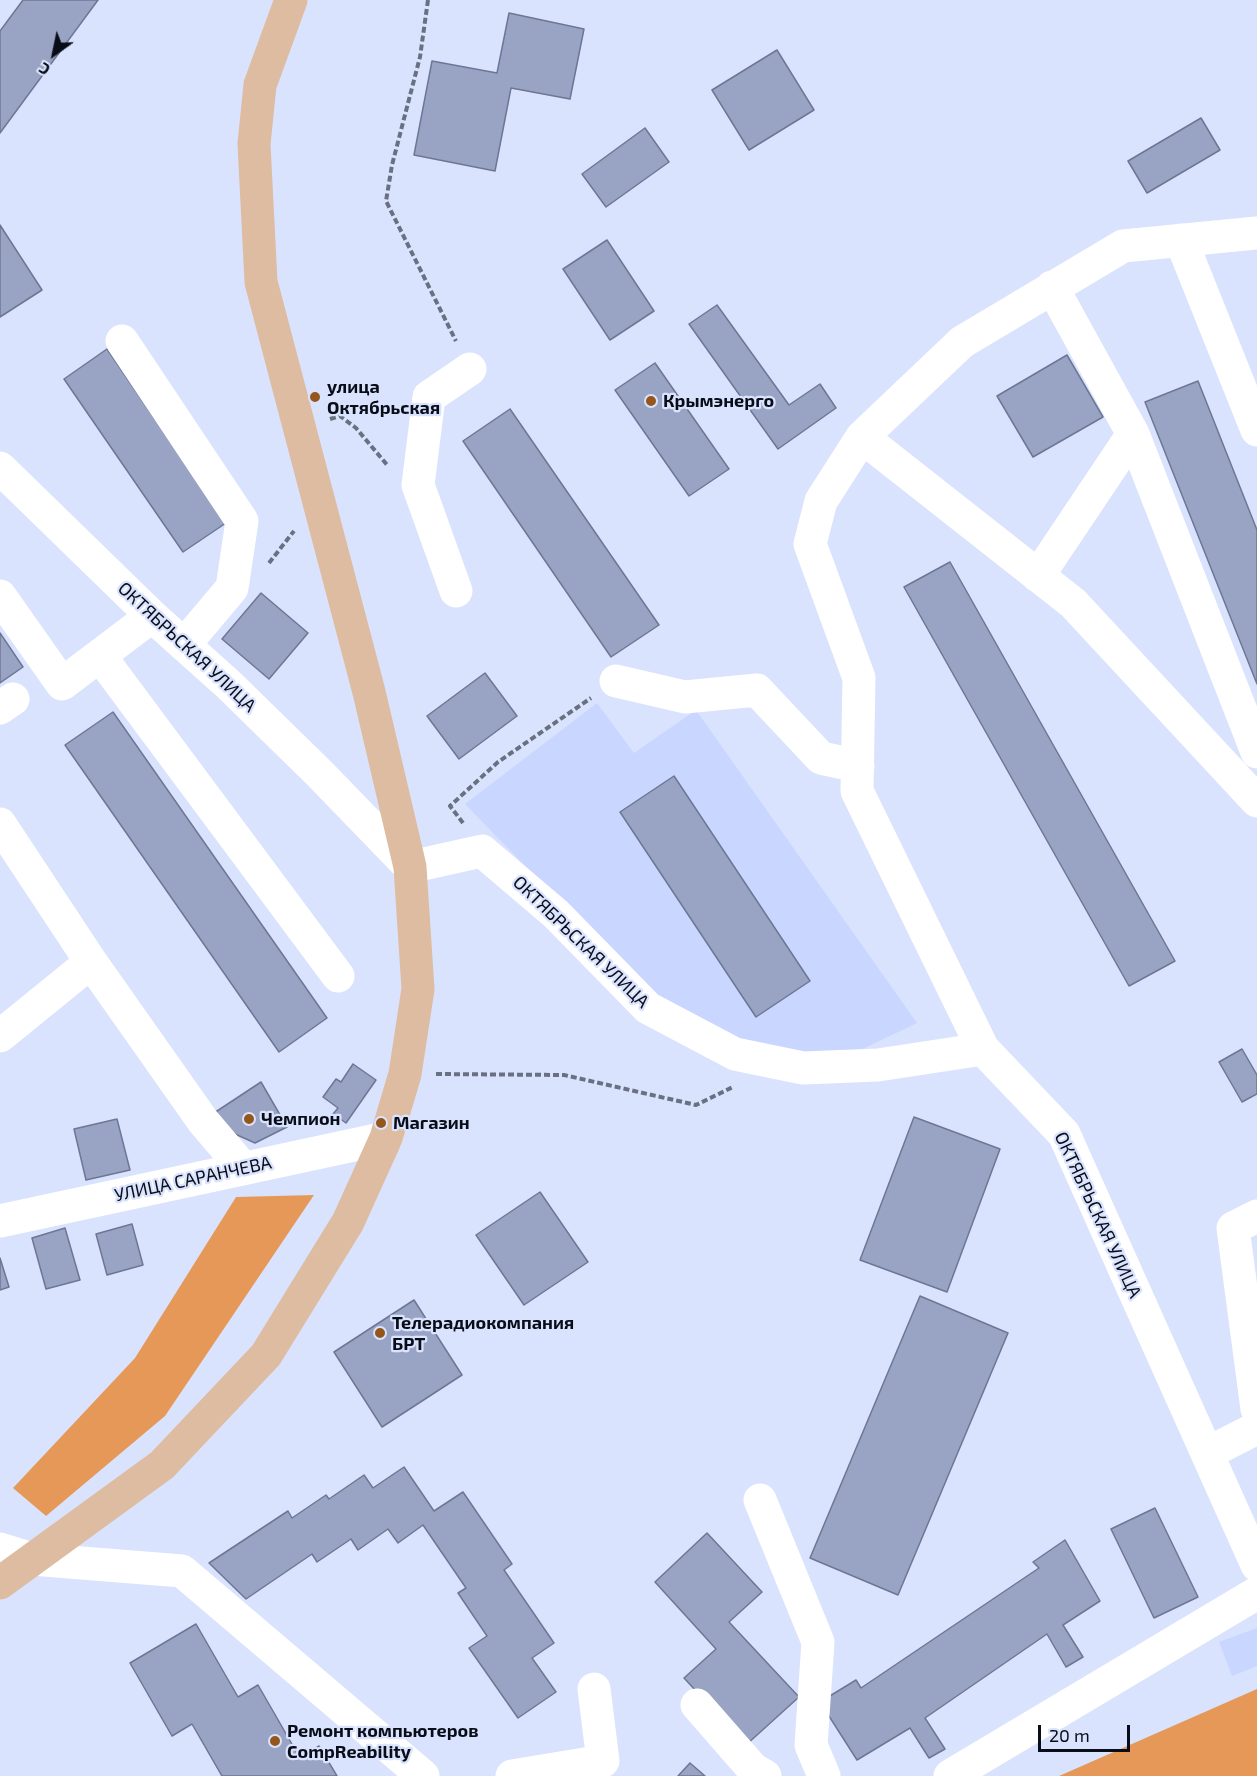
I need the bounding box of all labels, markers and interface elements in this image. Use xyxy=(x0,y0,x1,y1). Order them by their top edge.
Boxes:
north arrow xyxy=(24,24,84,84)
text: С xyxy=(35,59,53,80)
place label: улица Октябрьская xyxy=(327,376,440,418)
marker: улица Октябрьская xyxy=(308,390,322,404)
place label: Крымэнерго xyxy=(663,390,774,412)
marker: Крымэнерго xyxy=(644,394,658,408)
street label: ОКТЯБРЬСКАЯ УЛИЦА xyxy=(114,577,260,717)
street label: ОКТЯБРЬСКАЯ УЛИЦА xyxy=(508,871,654,1013)
place label: Чемпион xyxy=(261,1108,340,1130)
marker: Чемпион xyxy=(242,1112,256,1126)
place label: Магазин xyxy=(393,1112,470,1134)
marker: Магазин xyxy=(374,1116,388,1130)
street label: ОКТЯБРЬСКАЯ УЛИЦА xyxy=(1050,1128,1146,1302)
street label: УЛИЦА САРАНЧЕВА xyxy=(112,1152,274,1206)
place label: Телерадиокомпания БРТ xyxy=(392,1312,574,1354)
marker: Телерадиокомпания БРТ xyxy=(373,1326,387,1340)
scale bar xyxy=(1041,1713,1132,1751)
place label: Ремонт компьютеров CompReability xyxy=(287,1720,479,1762)
text: 20 m xyxy=(1049,1724,1090,1746)
marker: Ремонт компьютеров CompReability xyxy=(268,1734,282,1748)

